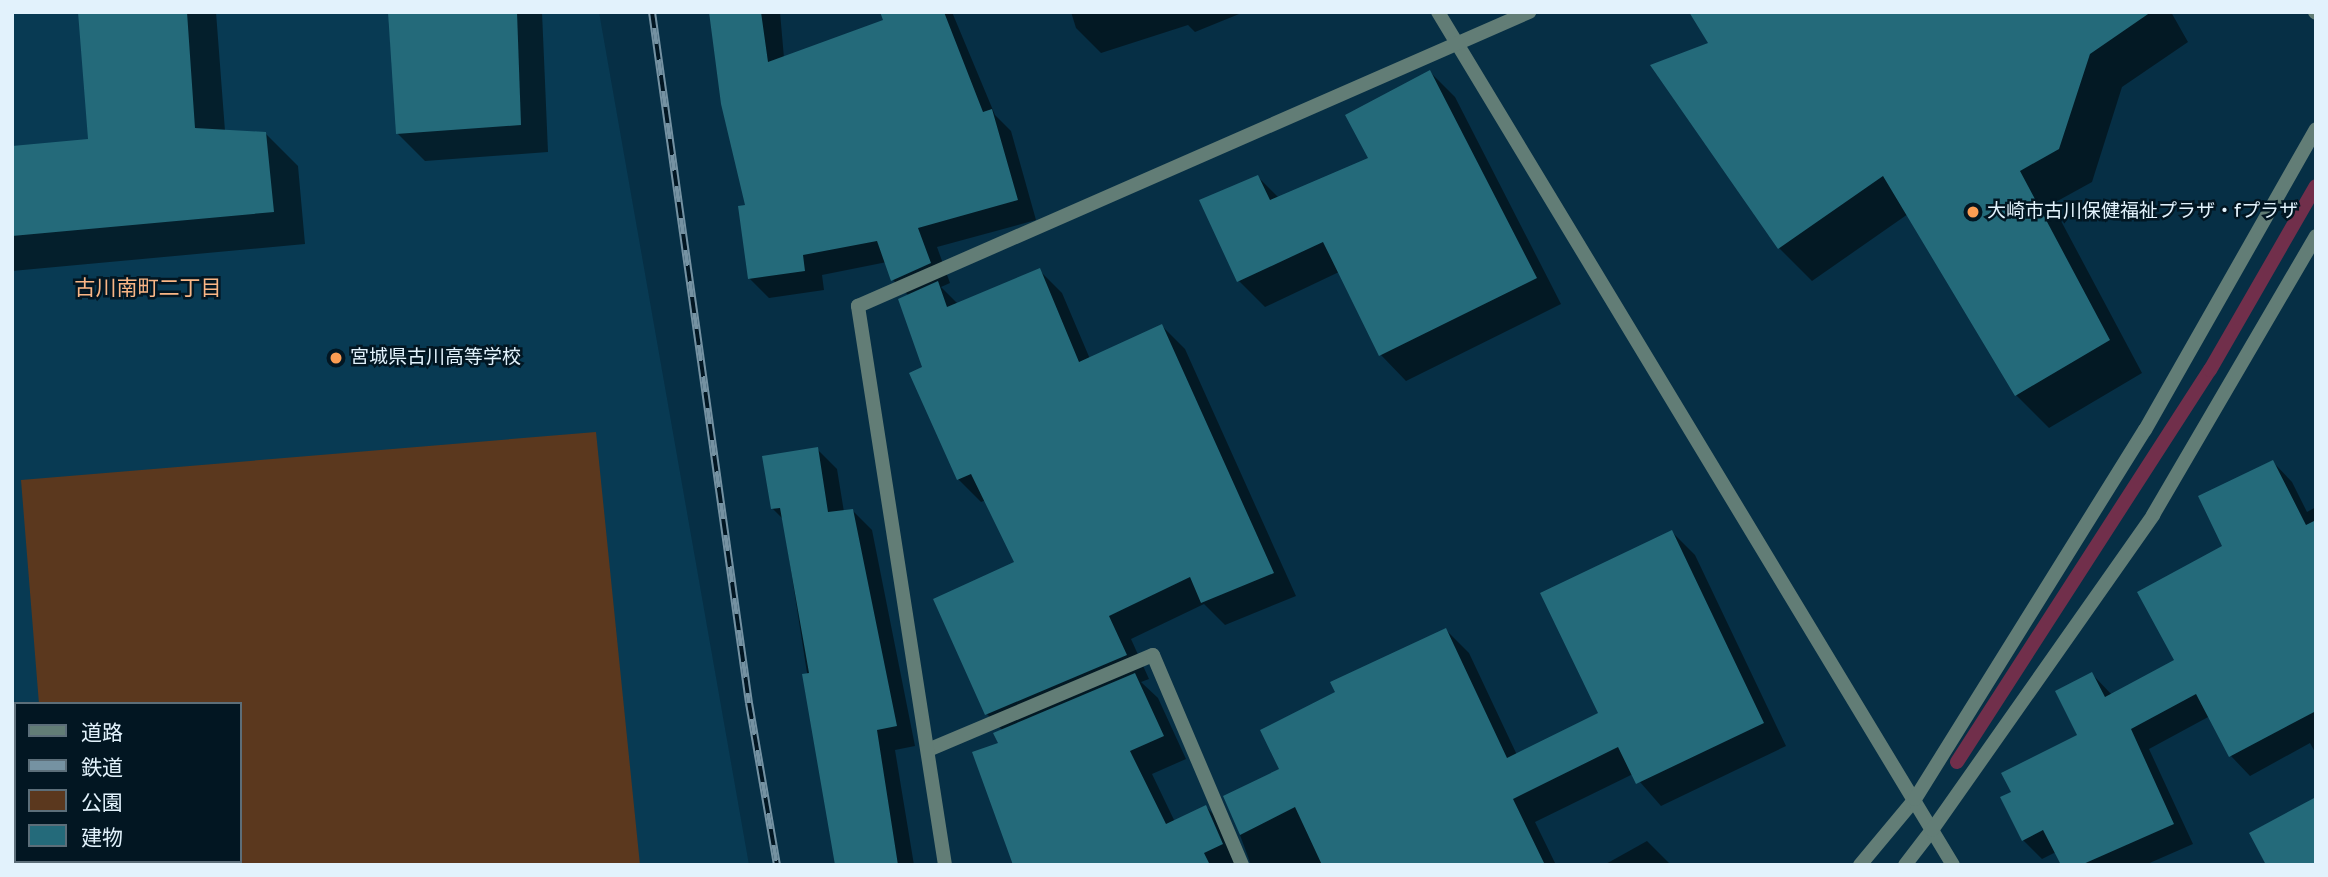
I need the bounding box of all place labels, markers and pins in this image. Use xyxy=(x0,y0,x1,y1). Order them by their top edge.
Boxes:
place label: 大崎市古川保健福祉プラザ・fプラザ xyxy=(1987,201,2298,223)
marker: 大崎市古川保健福祉プラザ・fプラザ xyxy=(1965,204,1981,220)
place label: 宮城県古川高等学校 xyxy=(350,347,521,369)
marker: 宮城県古川高等学校 xyxy=(328,350,344,366)

